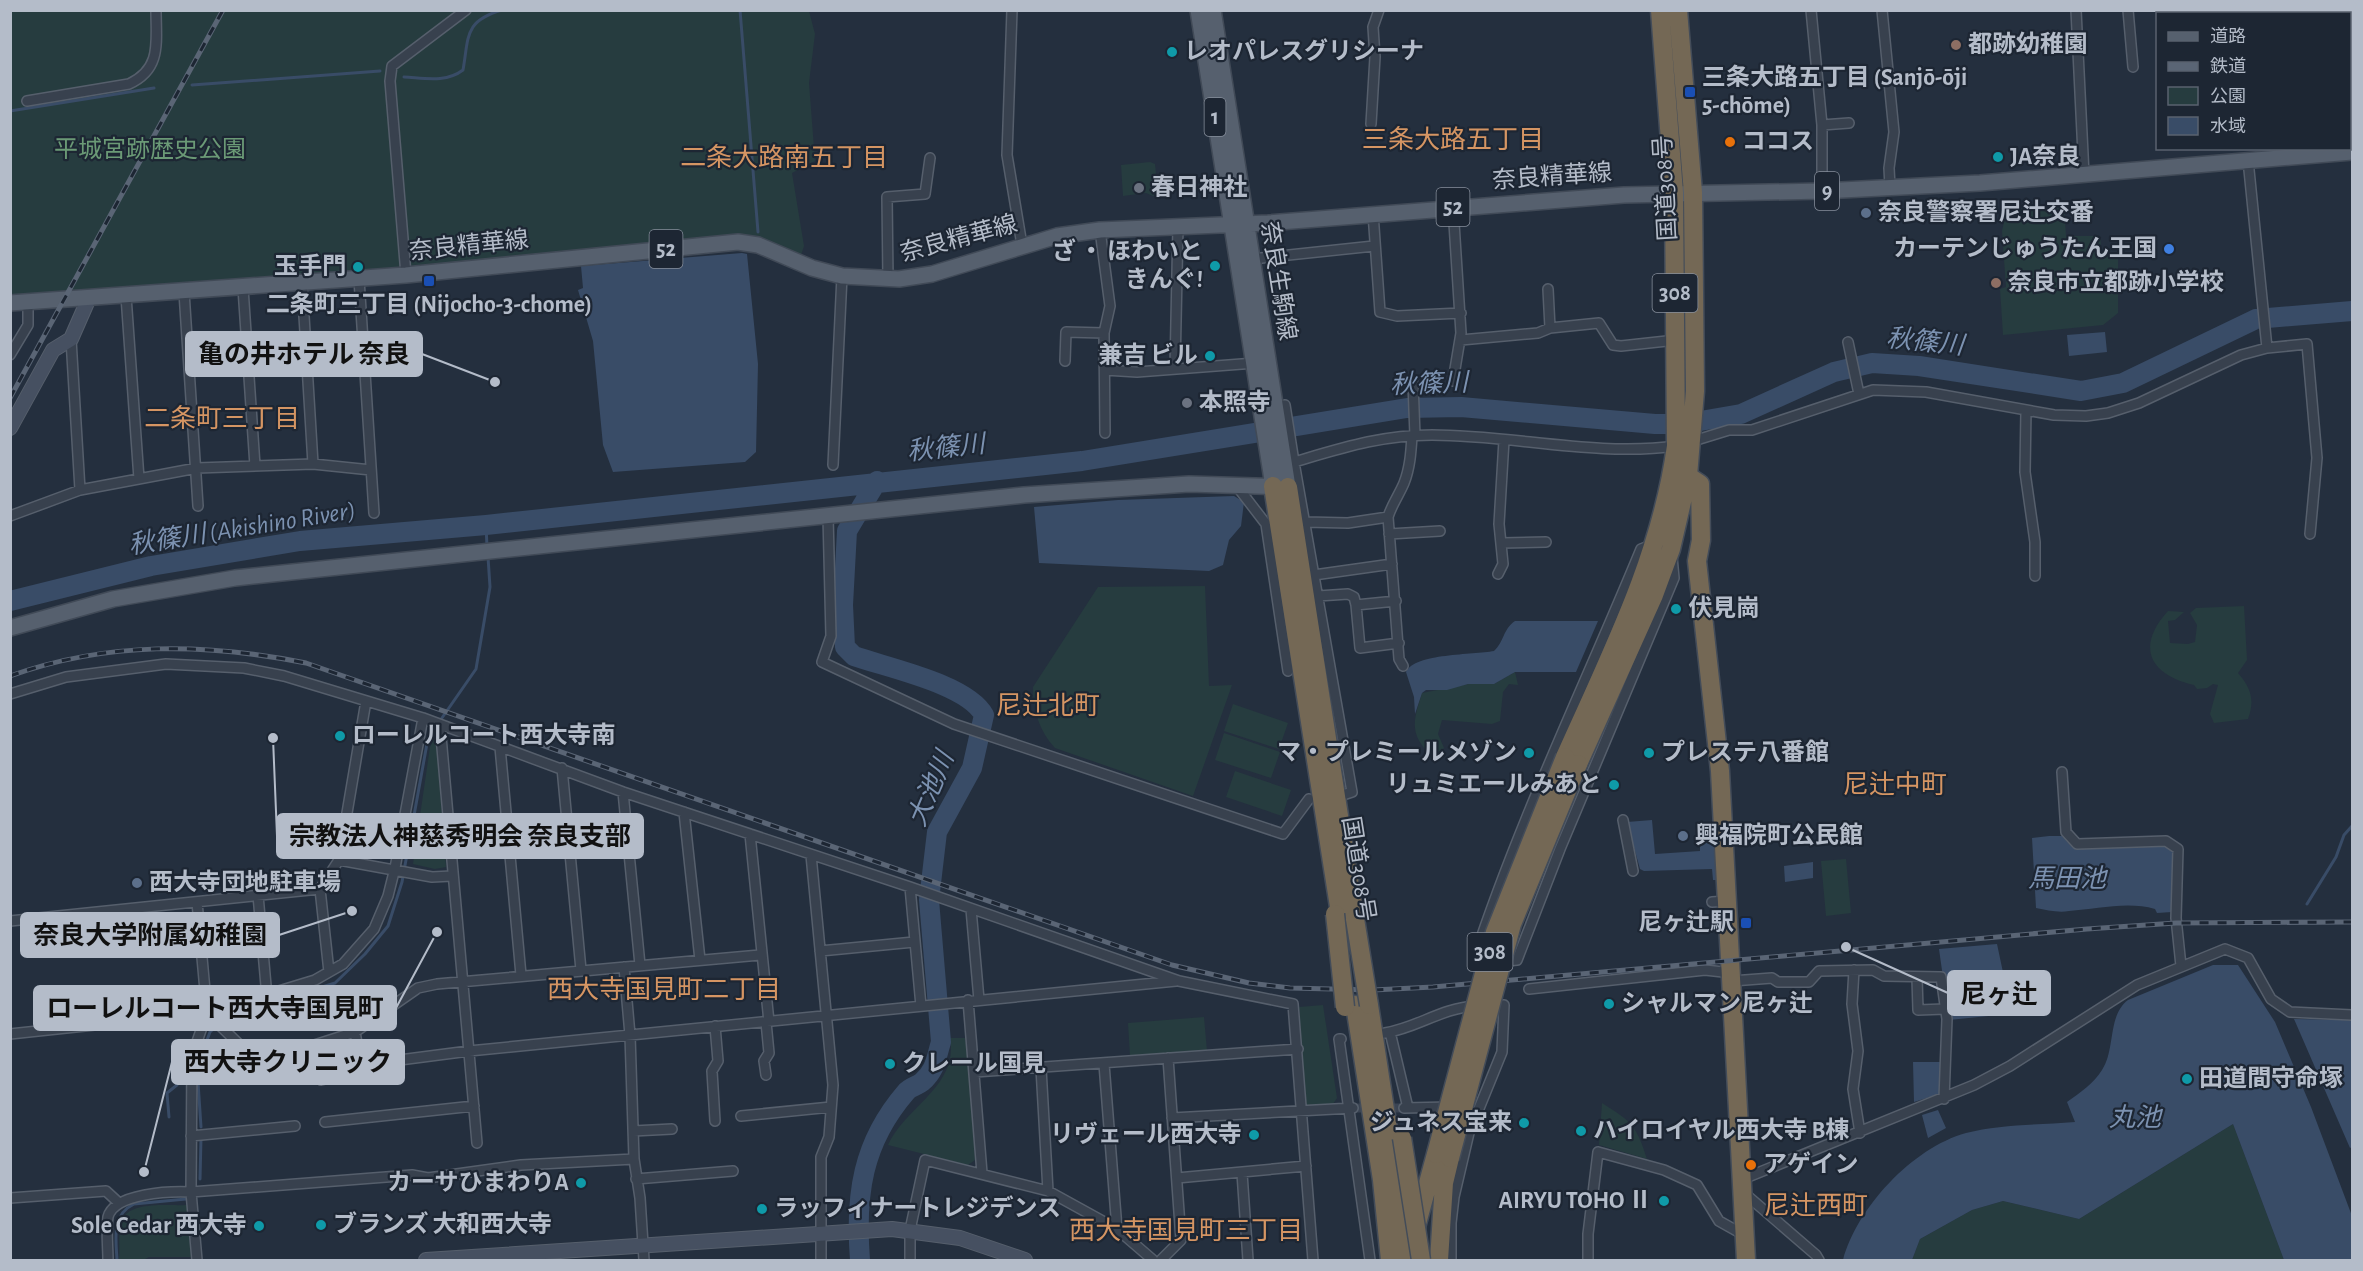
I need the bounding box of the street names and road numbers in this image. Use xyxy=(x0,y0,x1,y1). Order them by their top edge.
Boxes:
road number: 1 xyxy=(1204,98,1226,136)
street label: 国道308号 xyxy=(1649,134,1681,242)
street label: 奈良精華線 xyxy=(1491,159,1613,193)
road number: 9 xyxy=(1815,172,1839,210)
road number: 52 xyxy=(1436,188,1470,226)
street label: 奈良精華線 xyxy=(897,210,1020,266)
street label: 奈良生駒線 xyxy=(1257,220,1301,342)
street label: 奈良精華線 xyxy=(408,226,530,264)
road number: 52 xyxy=(650,230,682,268)
road number: 308 xyxy=(1652,274,1698,312)
street label: 国道308号 xyxy=(1338,814,1380,923)
road number: 308 xyxy=(1468,933,1512,971)

